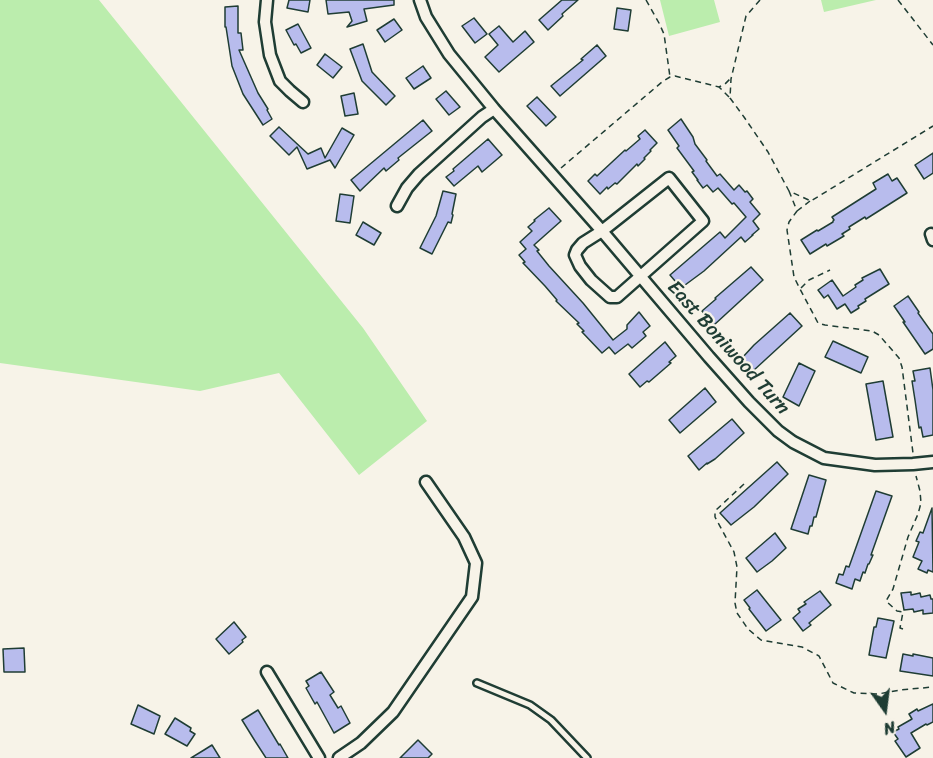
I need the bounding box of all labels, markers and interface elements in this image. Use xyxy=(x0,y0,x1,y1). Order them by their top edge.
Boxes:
street label: East Boniwood Turn xyxy=(662,276,794,420)
north arrow xyxy=(855,680,915,740)
text: N xyxy=(881,713,898,743)

